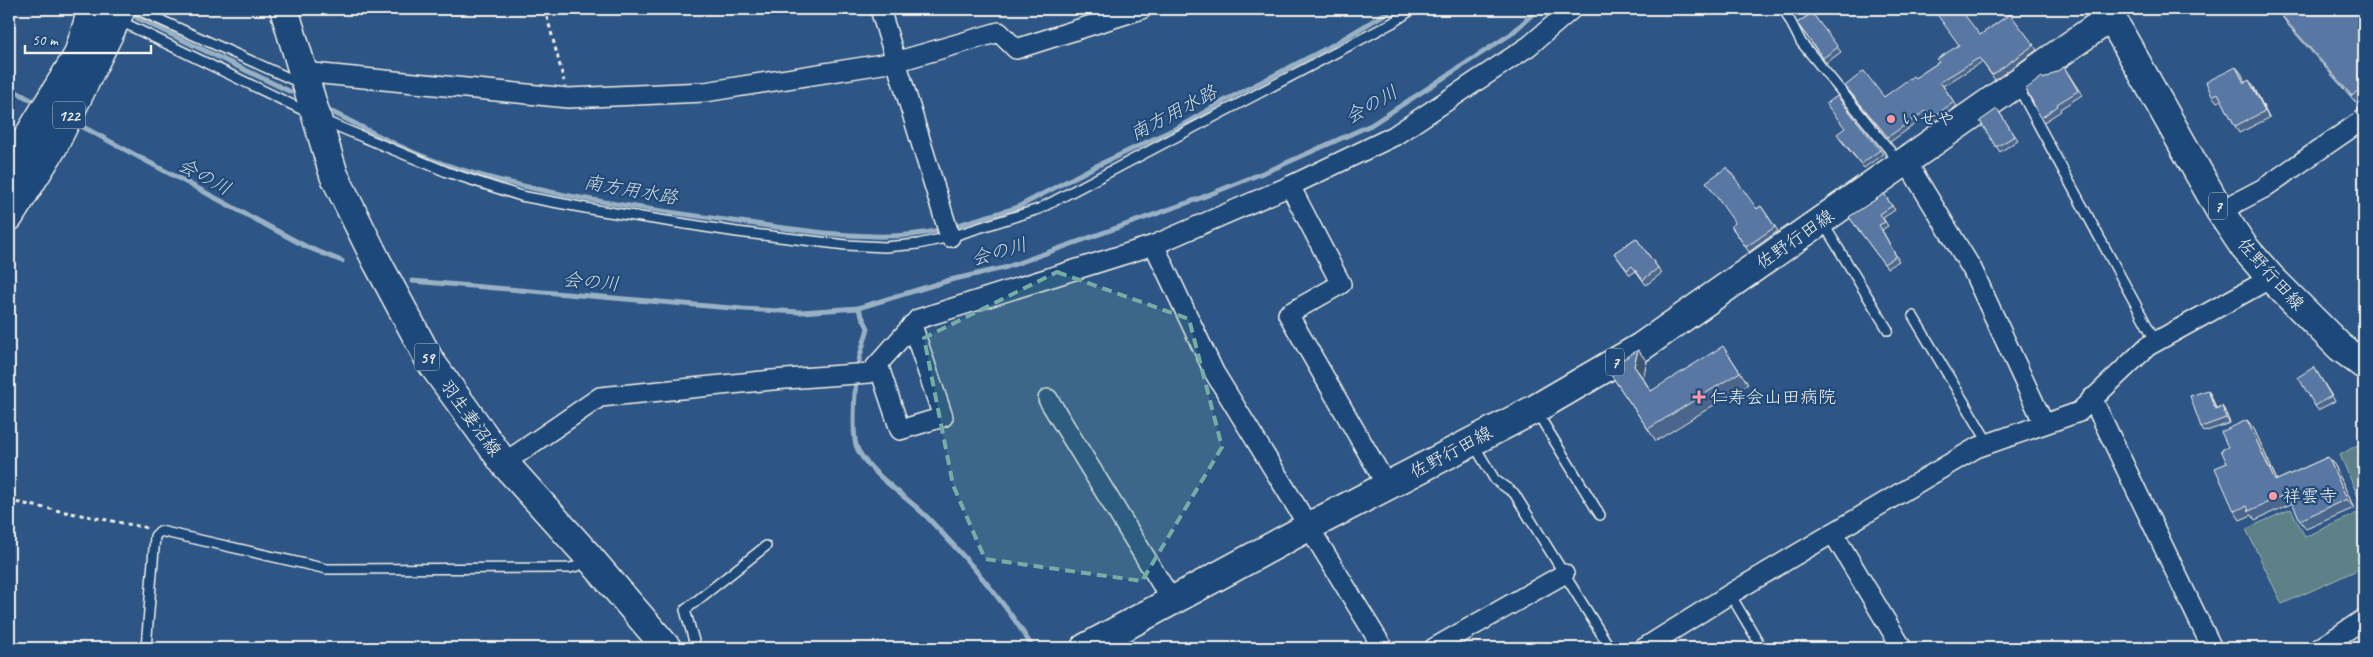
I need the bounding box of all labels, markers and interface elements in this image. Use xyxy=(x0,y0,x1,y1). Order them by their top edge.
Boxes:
scale bar xyxy=(25,22,151,54)
text: 50 m xyxy=(32,31,59,50)
water label: 南方用水路 xyxy=(1126,80,1222,146)
water label: 会の川 xyxy=(1341,80,1402,130)
road number: 122 xyxy=(53,102,85,128)
place label: いせや xyxy=(1901,108,1955,130)
marker: いせや xyxy=(1885,113,1897,125)
water label: 会の川 xyxy=(174,153,235,201)
water label: 南方用水路 xyxy=(582,170,681,210)
road number: 7 xyxy=(2209,192,2227,220)
street label: 佐野行田線 xyxy=(1752,204,1838,274)
water label: 会の川 xyxy=(969,233,1030,271)
street label: 佐野行田線 xyxy=(2233,233,2309,315)
water label: 会の川 xyxy=(561,268,620,296)
road number: 59 xyxy=(414,344,440,371)
road number: 7 xyxy=(1606,348,1624,376)
street label: 羽生妻沼線 xyxy=(436,375,506,461)
place label: 仁寿会山田病院 xyxy=(1710,386,1836,408)
marker: 仁寿会山田病院 xyxy=(1692,390,1706,404)
street label: 佐野行田線 xyxy=(1406,421,1496,483)
place label: 祥雲寺 xyxy=(2283,485,2337,507)
marker: 祥雲寺 xyxy=(2267,490,2279,502)

